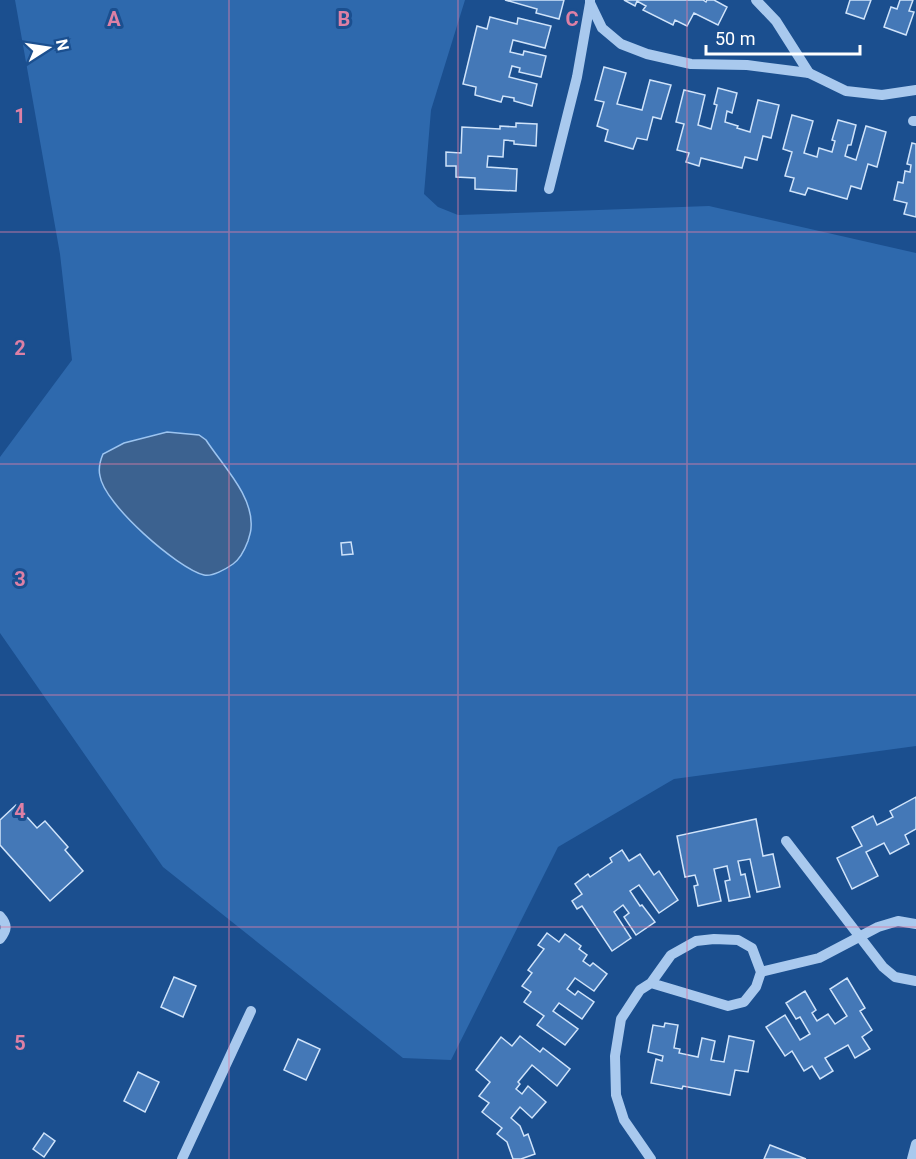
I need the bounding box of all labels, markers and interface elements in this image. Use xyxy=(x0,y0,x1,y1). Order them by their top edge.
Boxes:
text: A xyxy=(107,7,121,31)
text: B xyxy=(338,7,350,31)
text: C xyxy=(565,7,579,31)
north arrow xyxy=(18,18,78,78)
scale bar xyxy=(706,18,860,56)
text: 50 m xyxy=(715,28,755,49)
text: N xyxy=(52,37,73,52)
text: 1 xyxy=(14,104,26,128)
text: 2 xyxy=(14,336,26,360)
text: 3 xyxy=(14,567,26,591)
text: 4 xyxy=(14,799,26,823)
text: 5 xyxy=(14,1031,26,1055)

